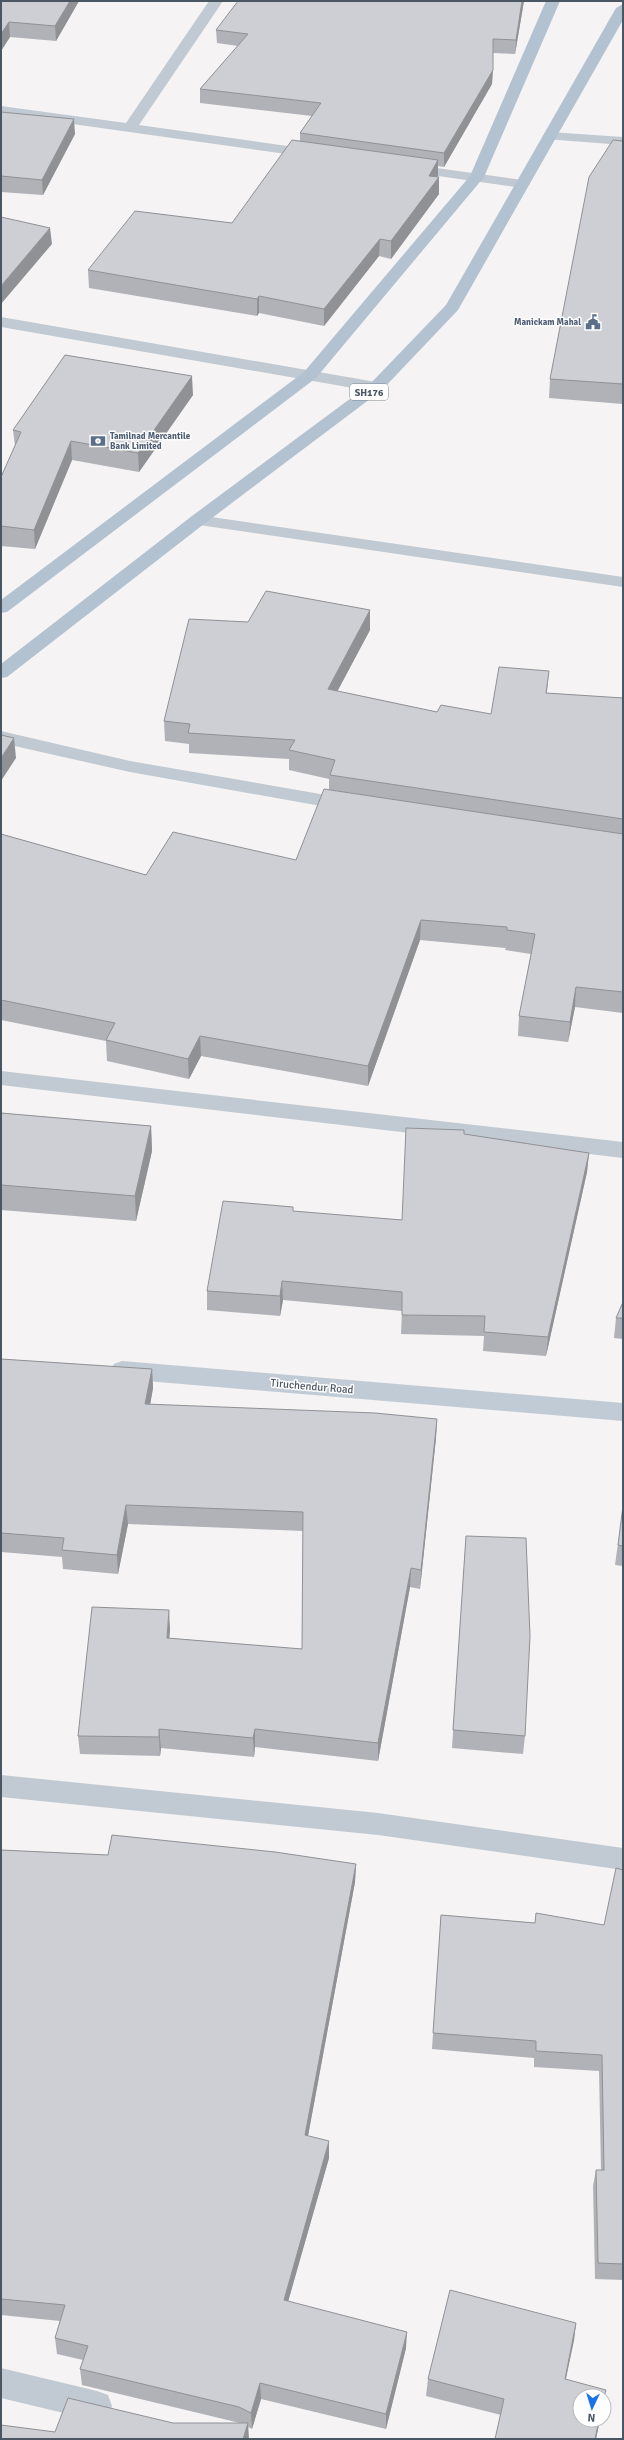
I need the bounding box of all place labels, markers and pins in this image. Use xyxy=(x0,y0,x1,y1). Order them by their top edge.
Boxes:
public building icon: Manickam Mahal xyxy=(584,313,602,331)
place label: Manickam Mahal xyxy=(514,317,581,328)
place label: Tamilnad Mercantile Bank Limited xyxy=(110,431,191,452)
bank icon: Tamilnad Mercantile Bank Limited xyxy=(89,432,107,450)

